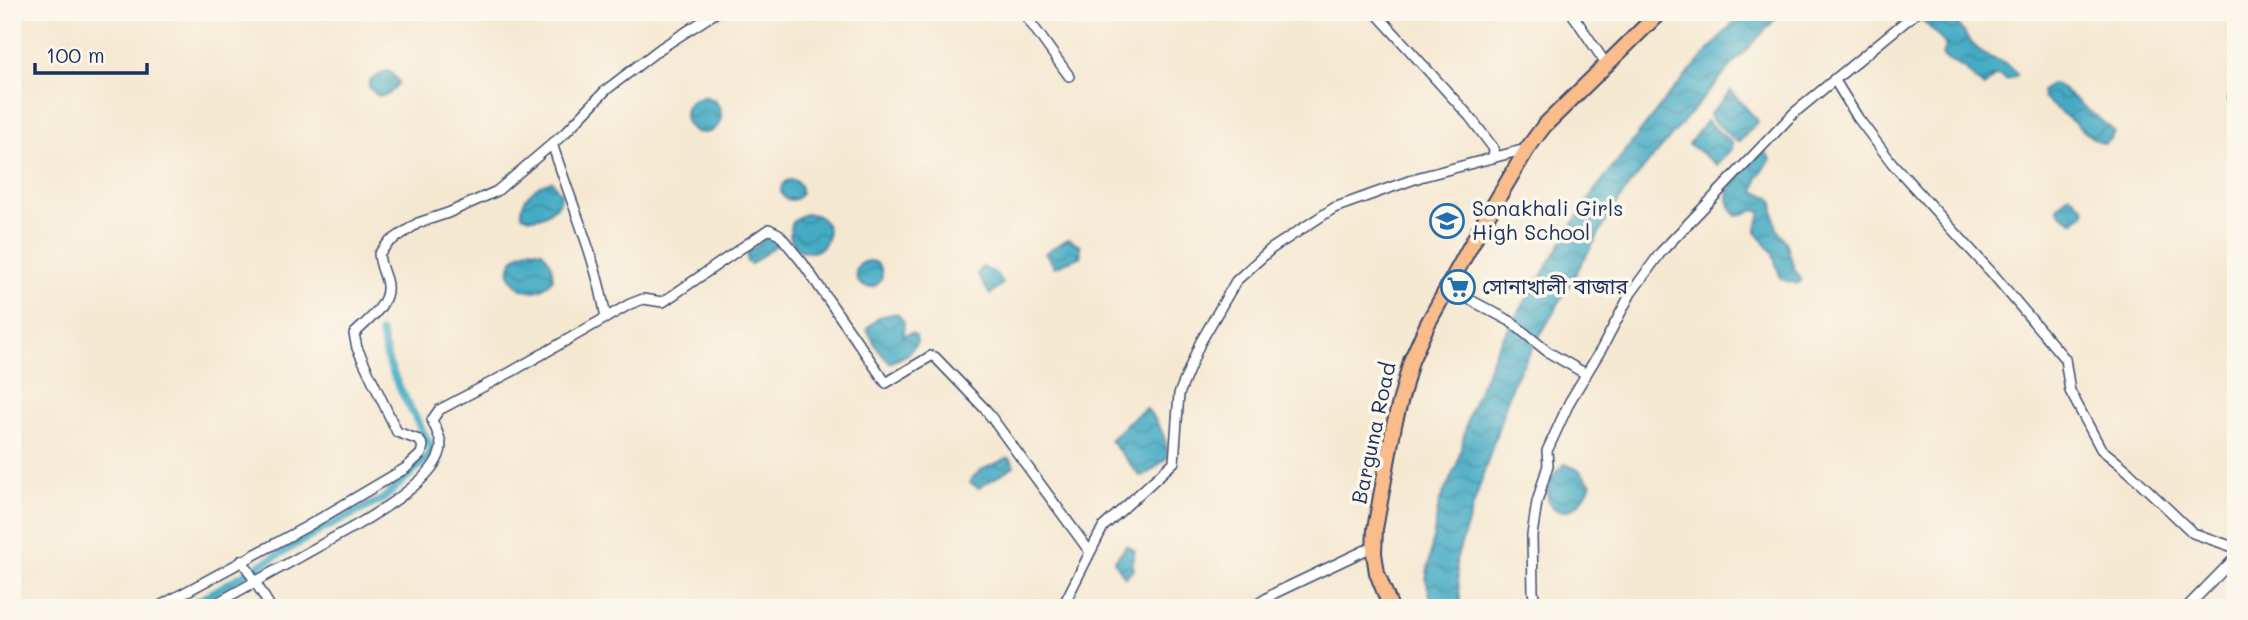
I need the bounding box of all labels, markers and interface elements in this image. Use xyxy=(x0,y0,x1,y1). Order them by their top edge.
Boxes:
scale bar xyxy=(35,32,147,76)
text: 100 m xyxy=(46,41,105,68)
place label: Sonakhali Girls High School xyxy=(1472,194,1624,245)
school or university icon: Sonakhali Girls High School xyxy=(1428,202,1466,240)
supermarket icon: সোনাখালী বাজার xyxy=(1439,268,1477,306)
place label: সোনাখালী বাজার xyxy=(1482,272,1628,299)
street label: Barguna Road xyxy=(1344,359,1401,506)

